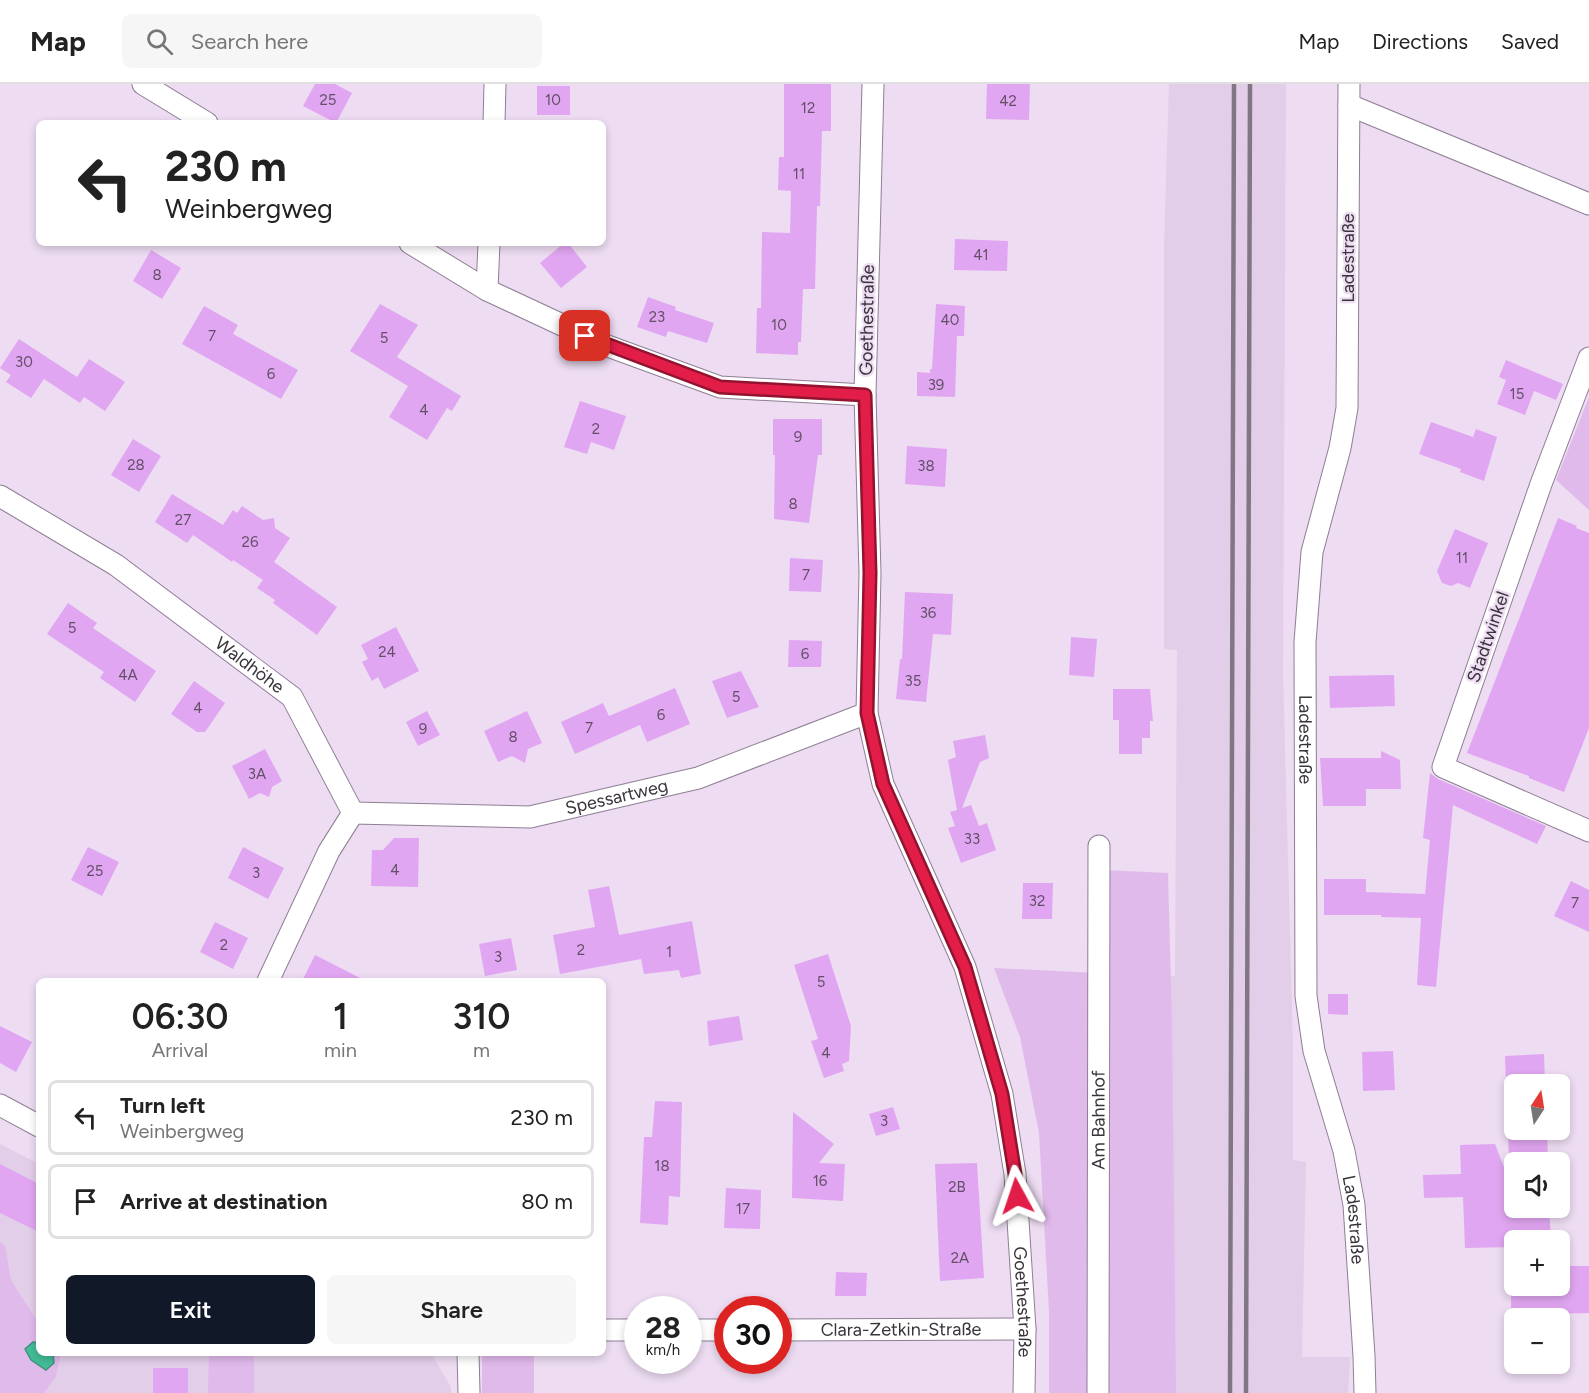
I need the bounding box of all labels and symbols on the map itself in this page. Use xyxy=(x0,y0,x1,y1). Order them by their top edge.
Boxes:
house number: 25 xyxy=(319,91,337,109)
house number: 10 xyxy=(545,91,561,109)
house number: 42 xyxy=(999,92,1017,110)
house number: 12 xyxy=(801,99,815,117)
house number: 11 xyxy=(793,165,805,183)
street label: Ladestraße xyxy=(1337,213,1359,303)
house number: 41 xyxy=(973,246,989,264)
street label: Goethestraße xyxy=(855,264,879,376)
house number: 8 xyxy=(152,266,162,284)
house number: 23 xyxy=(649,308,665,326)
pin xyxy=(559,310,610,361)
house number: 40 xyxy=(941,311,959,329)
house number: 10 xyxy=(771,316,787,334)
house number: 7 xyxy=(208,327,216,345)
house number: 5 xyxy=(380,329,388,347)
house number: 30 xyxy=(15,353,33,371)
house number: 6 xyxy=(267,365,276,383)
house number: 39 xyxy=(928,376,944,394)
house number: 15 xyxy=(1510,385,1524,403)
house number: 4 xyxy=(419,401,429,419)
house number: 2 xyxy=(592,420,600,438)
house number: 9 xyxy=(794,428,802,446)
house number: 28 xyxy=(127,456,145,474)
house number: 38 xyxy=(917,457,935,475)
house number: 8 xyxy=(788,495,798,513)
house number: 27 xyxy=(175,511,191,529)
house number: 26 xyxy=(242,533,259,551)
house number: 11 xyxy=(1456,549,1468,567)
house number: 7 xyxy=(802,566,810,584)
street label: Stadtwinkel xyxy=(1462,589,1514,685)
house number: 36 xyxy=(920,604,937,622)
house number: 5 xyxy=(68,619,76,637)
street label: Waldhöhe xyxy=(211,632,289,698)
house number: 24 xyxy=(378,643,396,661)
house number: 6 xyxy=(801,645,810,663)
house number: 4A xyxy=(118,666,138,684)
house number: 35 xyxy=(905,672,921,690)
house number: 5 xyxy=(732,688,740,706)
street label: Ladestraße xyxy=(1294,695,1316,784)
house number: 4 xyxy=(193,699,203,717)
house number: 6 xyxy=(657,706,666,724)
house number: 7 xyxy=(585,719,593,737)
house number: 9 xyxy=(419,720,427,738)
house number: 8 xyxy=(508,728,518,746)
house number: 3A xyxy=(248,765,266,783)
street label: Spessartweg xyxy=(563,774,670,819)
house number: 33 xyxy=(964,830,980,848)
house number: 4 xyxy=(390,861,400,879)
house number: 25 xyxy=(86,862,104,880)
house number: 3 xyxy=(252,864,260,882)
house number: 32 xyxy=(1029,892,1045,910)
house number: 7 xyxy=(1571,894,1579,912)
house number: 2 xyxy=(220,936,228,954)
house number: 2 xyxy=(577,941,585,959)
house number: 1 xyxy=(666,943,672,961)
house number: 3 xyxy=(494,948,502,966)
house number: 5 xyxy=(817,973,825,991)
house number: 4 xyxy=(821,1044,831,1062)
street label: Am Bahnhof xyxy=(1087,1070,1110,1170)
north arrow xyxy=(1504,1074,1570,1140)
house number: 3 xyxy=(880,1112,888,1130)
house number: 18 xyxy=(654,1157,670,1175)
position arrow xyxy=(985,1164,1049,1228)
house number: 16 xyxy=(813,1172,828,1190)
street label: Ladestraße xyxy=(1338,1173,1369,1265)
house number: 2B xyxy=(948,1178,966,1196)
house number: 17 xyxy=(736,1200,750,1218)
street label: Goethestraße xyxy=(1009,1246,1036,1358)
house number: 2A xyxy=(951,1249,969,1267)
speed limit sign: 30 xyxy=(714,1296,792,1374)
street label: Clara-Zetkin-Straße xyxy=(821,1318,982,1341)

